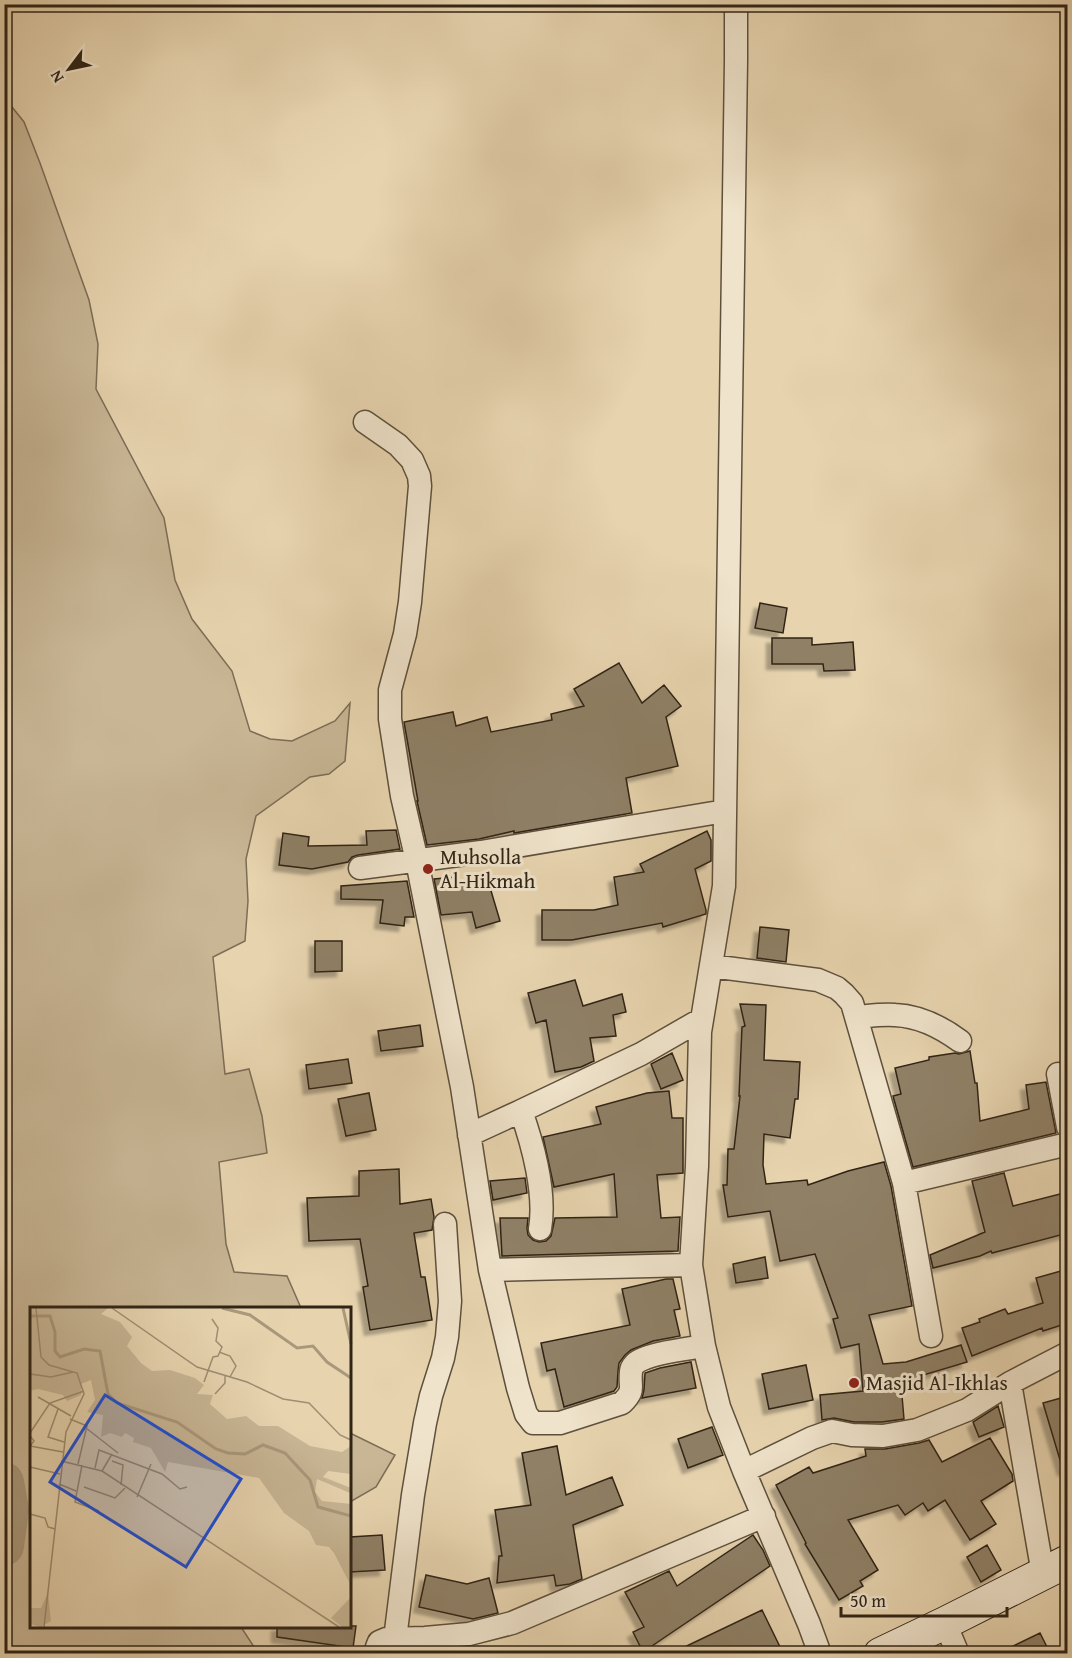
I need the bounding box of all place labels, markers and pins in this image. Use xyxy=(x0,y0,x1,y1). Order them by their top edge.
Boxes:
place label: Muhsolla Al-Hikmah xyxy=(440,841,535,896)
marker: Muhsolla Al-Hikmah xyxy=(421,862,435,876)
place label: Masjid Al-Ikhlas xyxy=(866,1367,1008,1398)
marker: Masjid Al-Ikhlas xyxy=(847,1376,861,1390)

